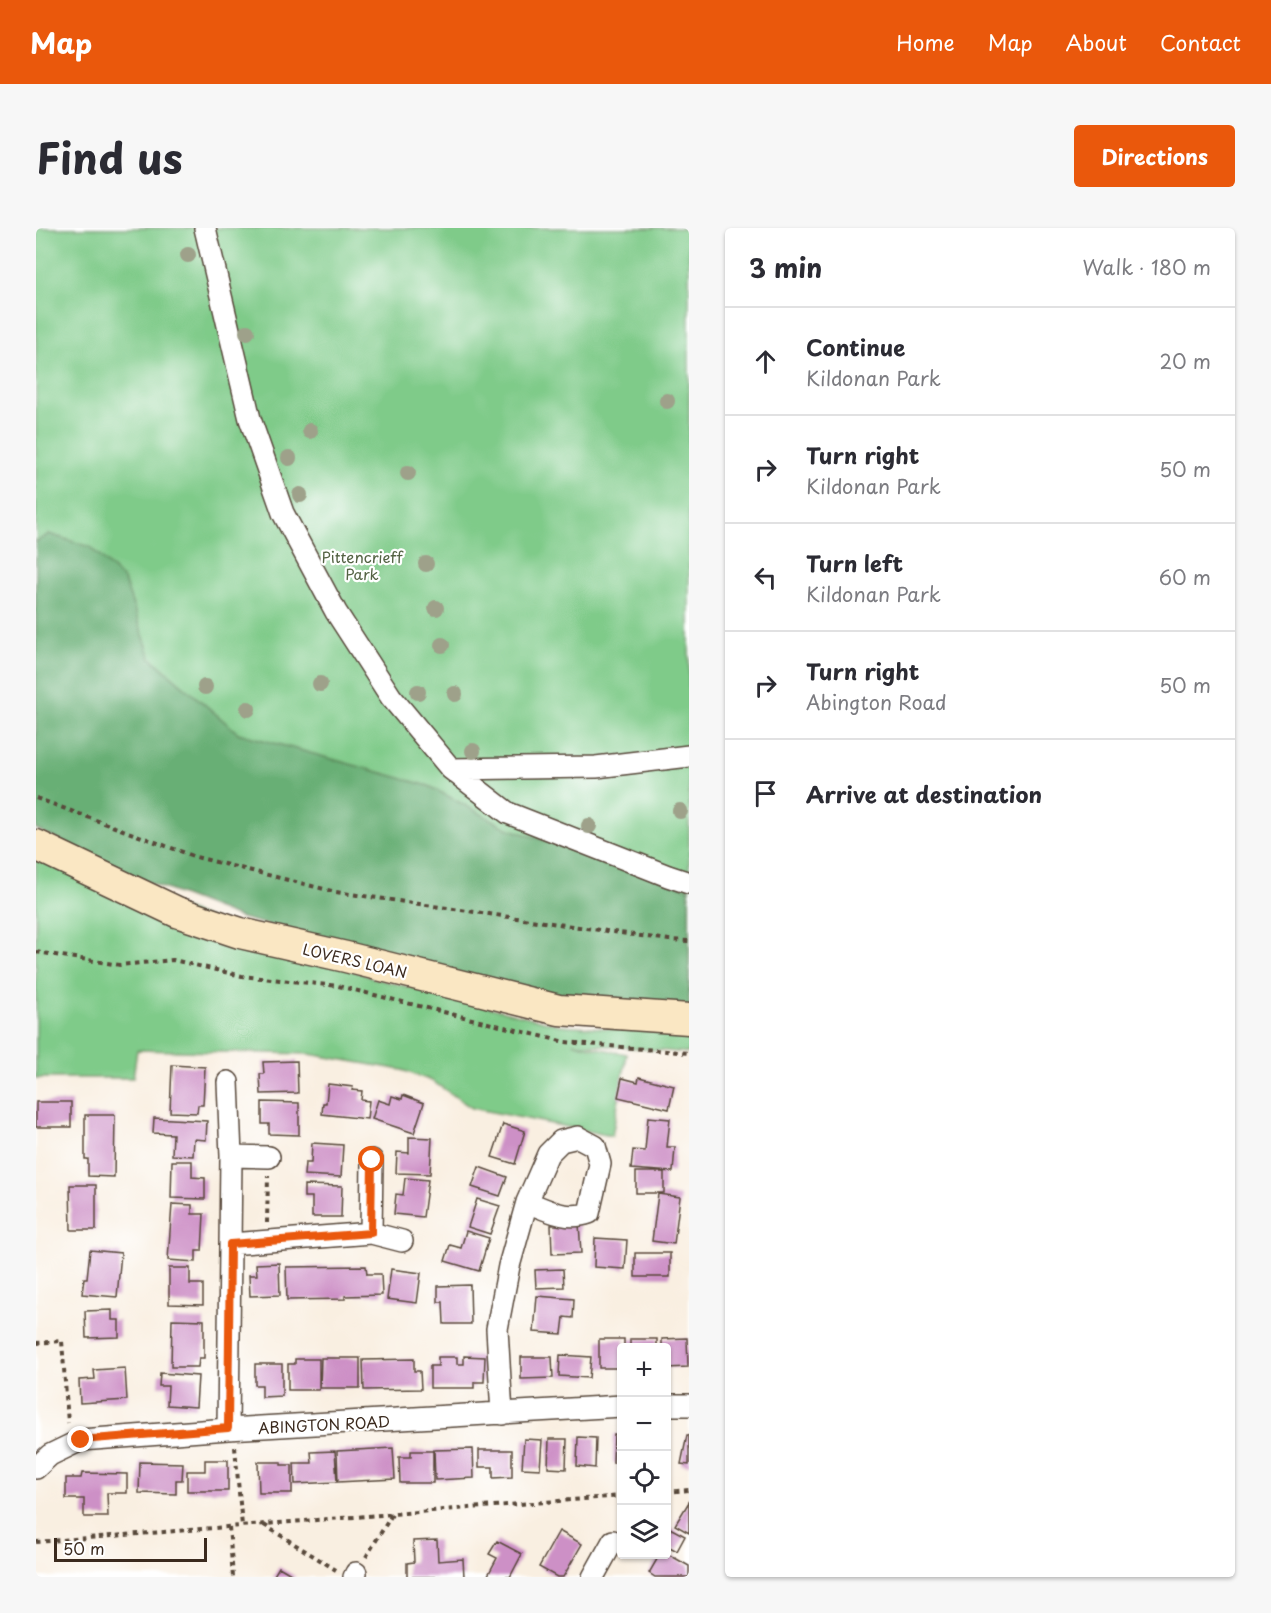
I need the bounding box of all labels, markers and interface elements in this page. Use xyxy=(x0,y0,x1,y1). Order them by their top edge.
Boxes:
text: Map xyxy=(30,21,92,64)
text: Home xyxy=(896,26,955,58)
text: Map xyxy=(988,26,1033,58)
text: About xyxy=(1066,26,1127,58)
text: Contact xyxy=(1160,26,1241,58)
text: Find us xyxy=(36,125,183,188)
button: Directions xyxy=(1074,125,1235,187)
text: 3 min xyxy=(749,248,822,287)
text: Walk · 180 m xyxy=(1083,252,1211,282)
text: Continue xyxy=(806,330,905,363)
icon: ahead xyxy=(749,345,782,378)
text: 20 m xyxy=(1159,346,1211,376)
text: Kildonan Park xyxy=(806,363,941,393)
text: Turn right xyxy=(806,438,919,471)
icon: right xyxy=(749,453,782,486)
text: 50 m xyxy=(1159,454,1211,484)
text: Kildonan Park xyxy=(806,471,941,501)
park label: Pittencrieff Park xyxy=(321,545,404,585)
text: Turn left xyxy=(806,546,903,579)
icon: left xyxy=(749,561,782,594)
text: 60 m xyxy=(1159,562,1211,592)
text: Kildonan Park xyxy=(806,579,941,609)
text: Turn right xyxy=(806,654,919,687)
icon: right xyxy=(749,669,782,702)
text: 50 m xyxy=(1159,670,1211,700)
text: Abington Road xyxy=(806,687,947,717)
icon: arrive xyxy=(749,777,782,810)
text: Arrive at destination xyxy=(806,777,1042,810)
street label: LOVERS LOAN xyxy=(301,937,409,983)
route start xyxy=(358,1146,384,1172)
map controls xyxy=(617,1343,671,1559)
button: + xyxy=(617,1343,671,1397)
button: − xyxy=(617,1397,671,1451)
street label: ABINGTON ROAD xyxy=(257,1409,391,1439)
route end xyxy=(67,1426,93,1452)
button: locate xyxy=(617,1451,671,1505)
button: layers xyxy=(617,1505,671,1559)
scale bar xyxy=(54,1535,207,1562)
text: 50 m xyxy=(63,1536,104,1560)

